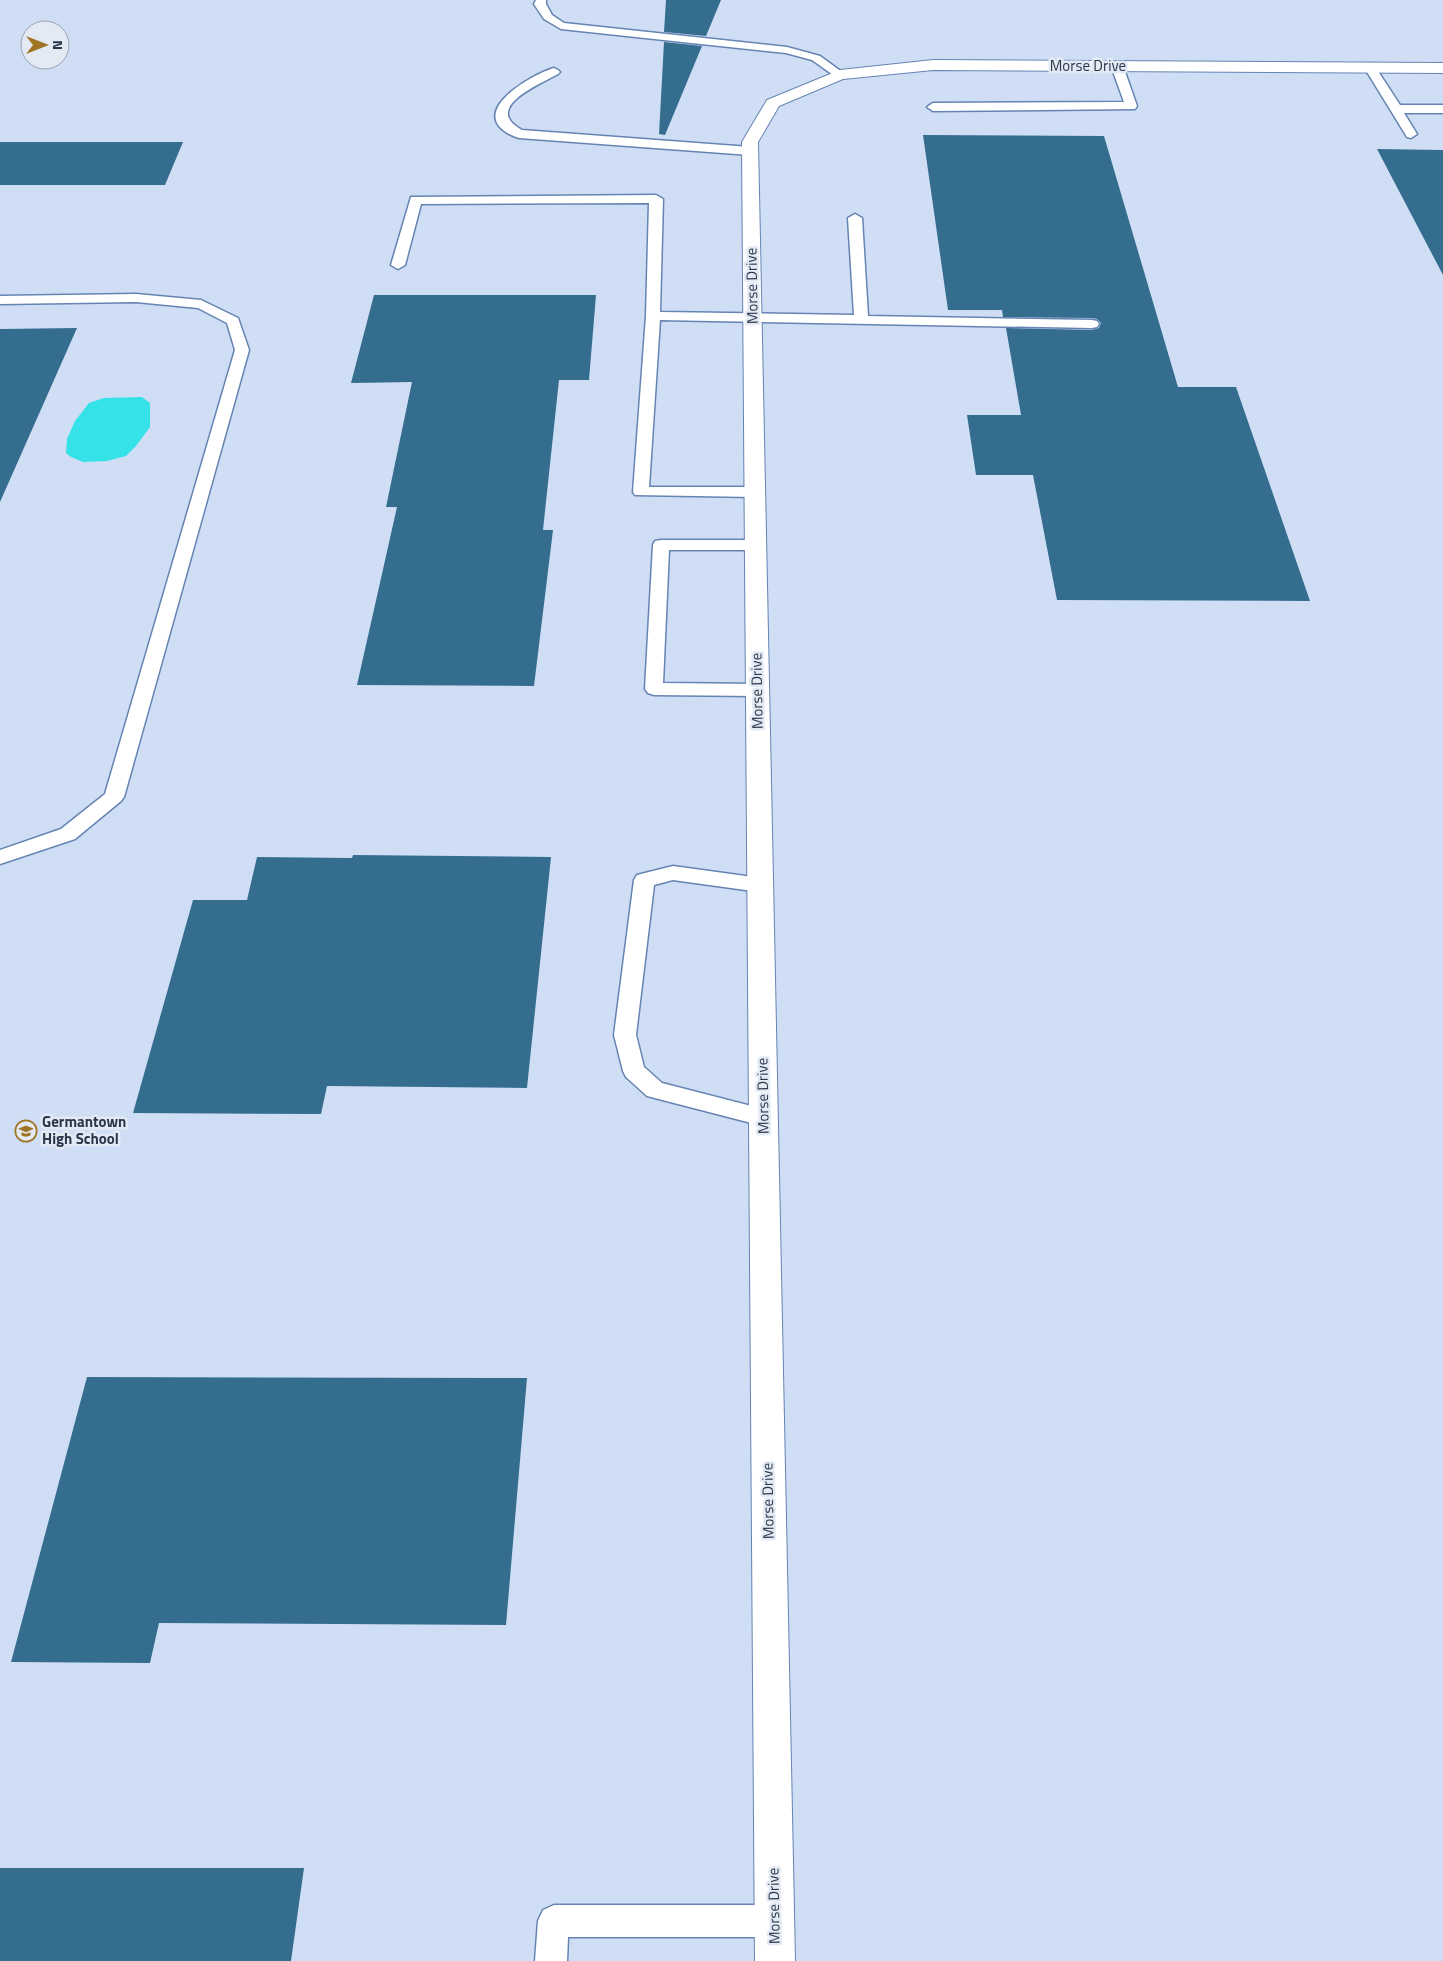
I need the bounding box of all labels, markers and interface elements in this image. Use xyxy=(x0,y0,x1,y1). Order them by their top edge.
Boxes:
north arrow xyxy=(20,20,70,70)
text: N xyxy=(48,40,69,50)
street label: Morse Drive xyxy=(1050,54,1126,77)
street label: Morse Drive xyxy=(739,248,764,324)
street label: Morse Drive xyxy=(744,653,769,729)
street label: Morse Drive xyxy=(750,1058,775,1134)
place label: Germantown High School xyxy=(42,1110,126,1150)
school or university icon: Germantown High School xyxy=(14,1119,38,1143)
street label: Morse Drive xyxy=(755,1463,780,1539)
street label: Morse Drive xyxy=(761,1868,786,1944)

